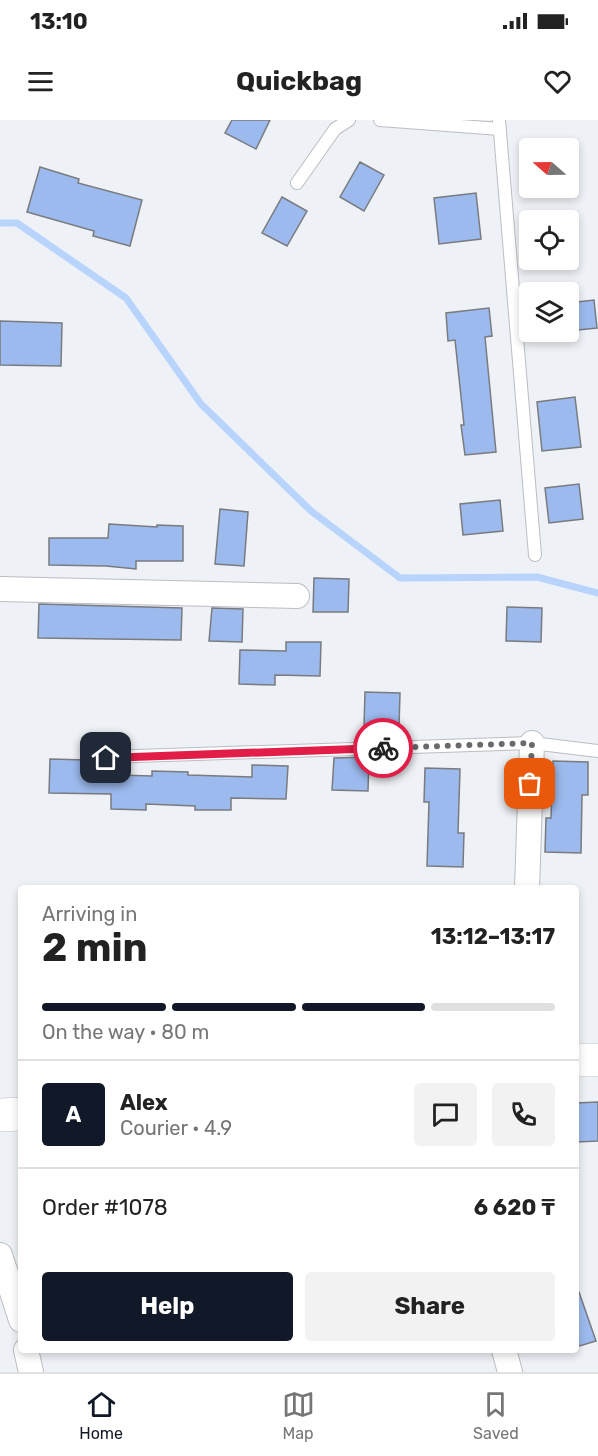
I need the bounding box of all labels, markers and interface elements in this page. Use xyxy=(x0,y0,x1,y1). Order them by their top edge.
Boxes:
text: 13:10 xyxy=(30,8,88,35)
icon: menu xyxy=(24,65,57,98)
text: Quickbag xyxy=(236,65,362,97)
icon: heart xyxy=(541,65,574,98)
north arrow xyxy=(519,138,579,198)
map controls xyxy=(519,138,579,342)
button: locate xyxy=(519,210,579,270)
button: layers xyxy=(519,282,579,342)
courier xyxy=(353,718,413,778)
pin xyxy=(80,732,131,783)
icon: bike xyxy=(367,732,400,765)
icon: home xyxy=(89,741,122,774)
pin xyxy=(504,758,555,809)
icon: bag xyxy=(513,767,546,800)
text: Arriving in xyxy=(42,902,137,926)
text: 13:12–13:17 xyxy=(431,923,555,950)
text: 2 min xyxy=(42,925,148,971)
text: On the way · 80 m xyxy=(42,1020,209,1044)
button: chat xyxy=(414,1083,477,1146)
button: phone xyxy=(492,1083,555,1146)
text: Alex xyxy=(120,1089,168,1116)
text: A xyxy=(66,1101,81,1128)
text: Courier · 4.9 xyxy=(120,1116,232,1140)
text: Order #1078 xyxy=(42,1194,168,1221)
text: 6 620 ₸ xyxy=(474,1194,555,1221)
button: Help xyxy=(42,1272,293,1341)
button: Share xyxy=(305,1272,555,1341)
tab: Home xyxy=(79,1388,123,1443)
tab: Map xyxy=(282,1388,315,1443)
tab: Saved xyxy=(473,1388,519,1443)

